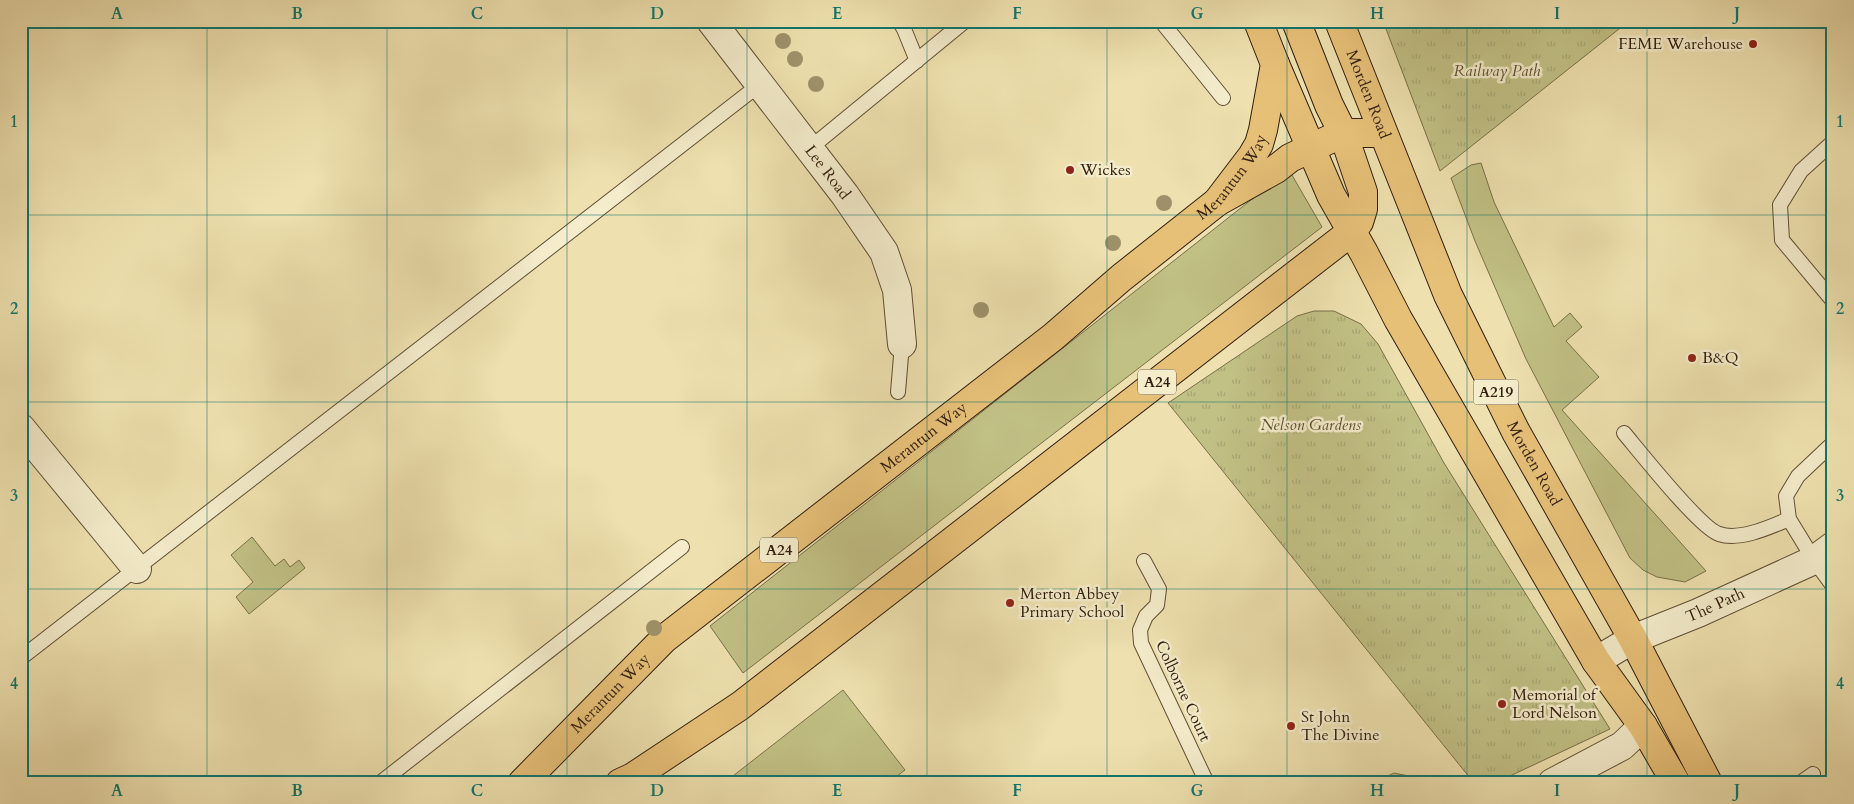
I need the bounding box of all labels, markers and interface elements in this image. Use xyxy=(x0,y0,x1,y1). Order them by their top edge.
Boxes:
text: A xyxy=(111,3,123,25)
text: B xyxy=(291,3,303,25)
text: C xyxy=(471,3,483,25)
text: D xyxy=(650,3,664,25)
text: E xyxy=(832,3,842,25)
text: F xyxy=(1012,3,1022,25)
text: G xyxy=(1190,3,1204,25)
text: H xyxy=(1370,3,1384,25)
text: I xyxy=(1554,3,1560,25)
text: J xyxy=(1732,3,1740,25)
place label: FEME Warehouse xyxy=(1618,33,1743,55)
marker: FEME Warehouse xyxy=(1747,38,1759,50)
street label: Morden Road xyxy=(1341,47,1396,143)
park label: Railway Path xyxy=(1453,60,1541,82)
text: 1 xyxy=(10,111,18,133)
text: 1 xyxy=(1836,111,1844,133)
street label: Merantun Way xyxy=(1192,131,1272,225)
street label: Lee Road xyxy=(799,140,856,205)
place label: Wickes xyxy=(1079,159,1131,181)
marker: Wickes xyxy=(1064,164,1076,176)
text: 2 xyxy=(10,298,18,320)
text: 2 xyxy=(1836,298,1844,320)
place label: B&Q xyxy=(1702,347,1739,369)
marker: B&Q xyxy=(1686,352,1698,364)
road number: A24 xyxy=(1138,370,1176,394)
road number: A219 xyxy=(1474,380,1518,404)
street label: Merantun Way xyxy=(876,396,972,478)
park label: Nelson Gardens xyxy=(1261,414,1362,436)
street label: Morden Road xyxy=(1501,417,1567,510)
text: 3 xyxy=(10,485,18,507)
text: 3 xyxy=(1836,485,1844,507)
road number: A24 xyxy=(760,538,798,562)
street label: The Path xyxy=(1683,582,1748,628)
place label: Merton Abbey Primary School xyxy=(1020,583,1124,623)
marker: Merton Abbey Primary School xyxy=(1004,597,1016,609)
street label: Colborne Court xyxy=(1150,637,1216,745)
street label: Merantun Way xyxy=(566,648,655,738)
text: 4 xyxy=(10,673,18,695)
text: 4 xyxy=(1836,673,1844,695)
place label: Memorial of Lord Nelson xyxy=(1512,684,1599,724)
marker: Memorial of Lord Nelson xyxy=(1496,698,1508,710)
place label: St John The Divine xyxy=(1301,706,1380,746)
marker: St John The Divine xyxy=(1285,720,1297,732)
text: A xyxy=(111,780,123,802)
text: B xyxy=(291,780,303,802)
text: C xyxy=(471,780,483,802)
text: D xyxy=(650,780,664,802)
text: E xyxy=(832,780,842,802)
text: F xyxy=(1012,780,1022,802)
text: G xyxy=(1190,780,1204,802)
text: H xyxy=(1370,780,1384,802)
text: I xyxy=(1554,780,1560,802)
text: J xyxy=(1732,780,1740,802)

